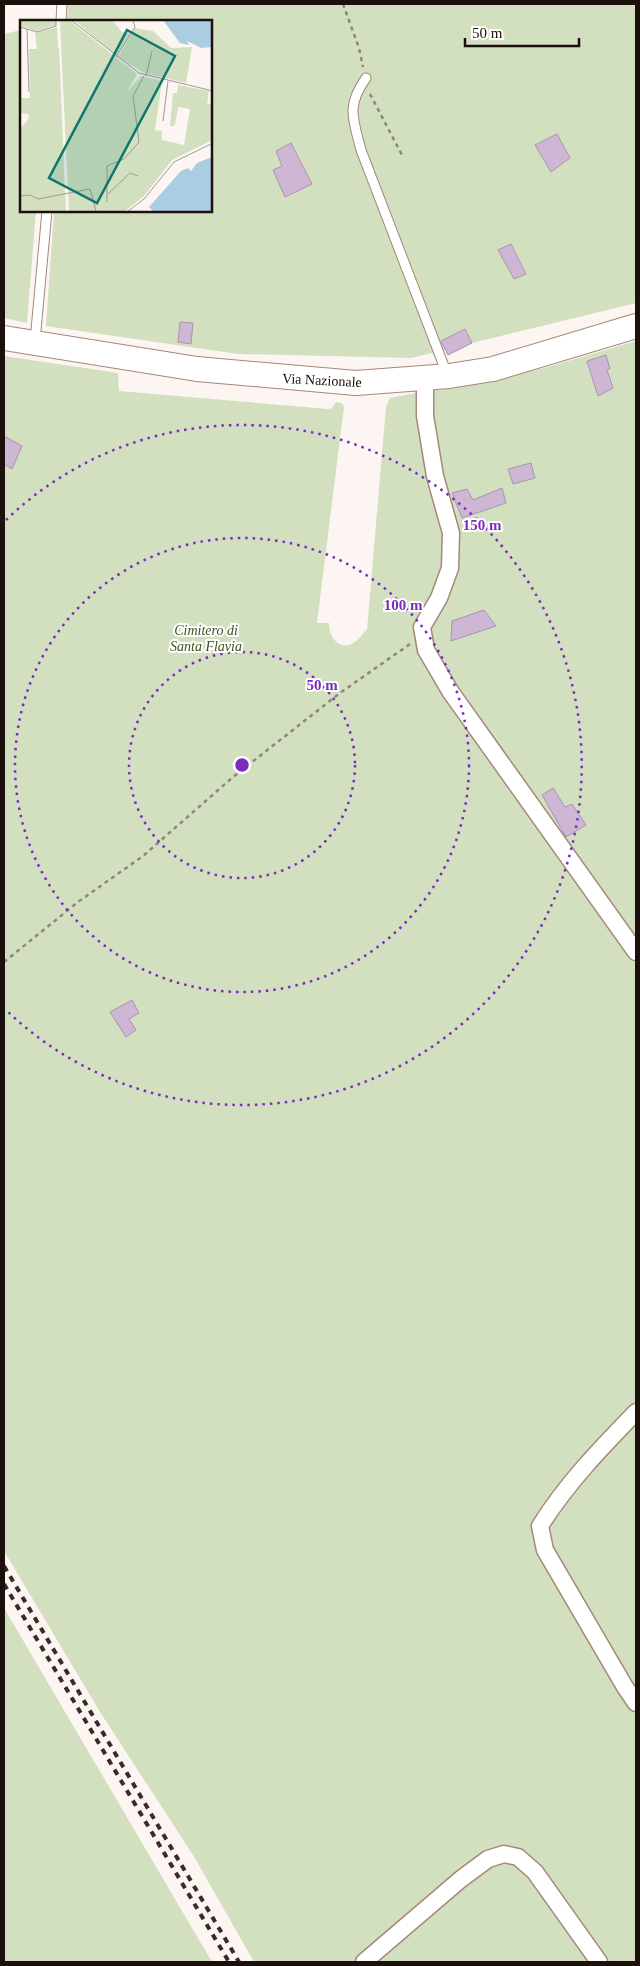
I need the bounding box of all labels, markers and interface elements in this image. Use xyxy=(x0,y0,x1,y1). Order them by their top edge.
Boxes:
scale bar xyxy=(465,15,579,47)
inset map xyxy=(20,20,212,212)
text: 50 m xyxy=(472,25,503,41)
street label: Via Nazionale xyxy=(282,371,362,390)
text: 150 m xyxy=(463,517,502,533)
text: 100 m xyxy=(384,597,423,613)
park label: Cimitero di Santa Flavia xyxy=(170,623,242,654)
text: 50 m xyxy=(306,677,338,693)
centre of rings xyxy=(233,756,251,774)

